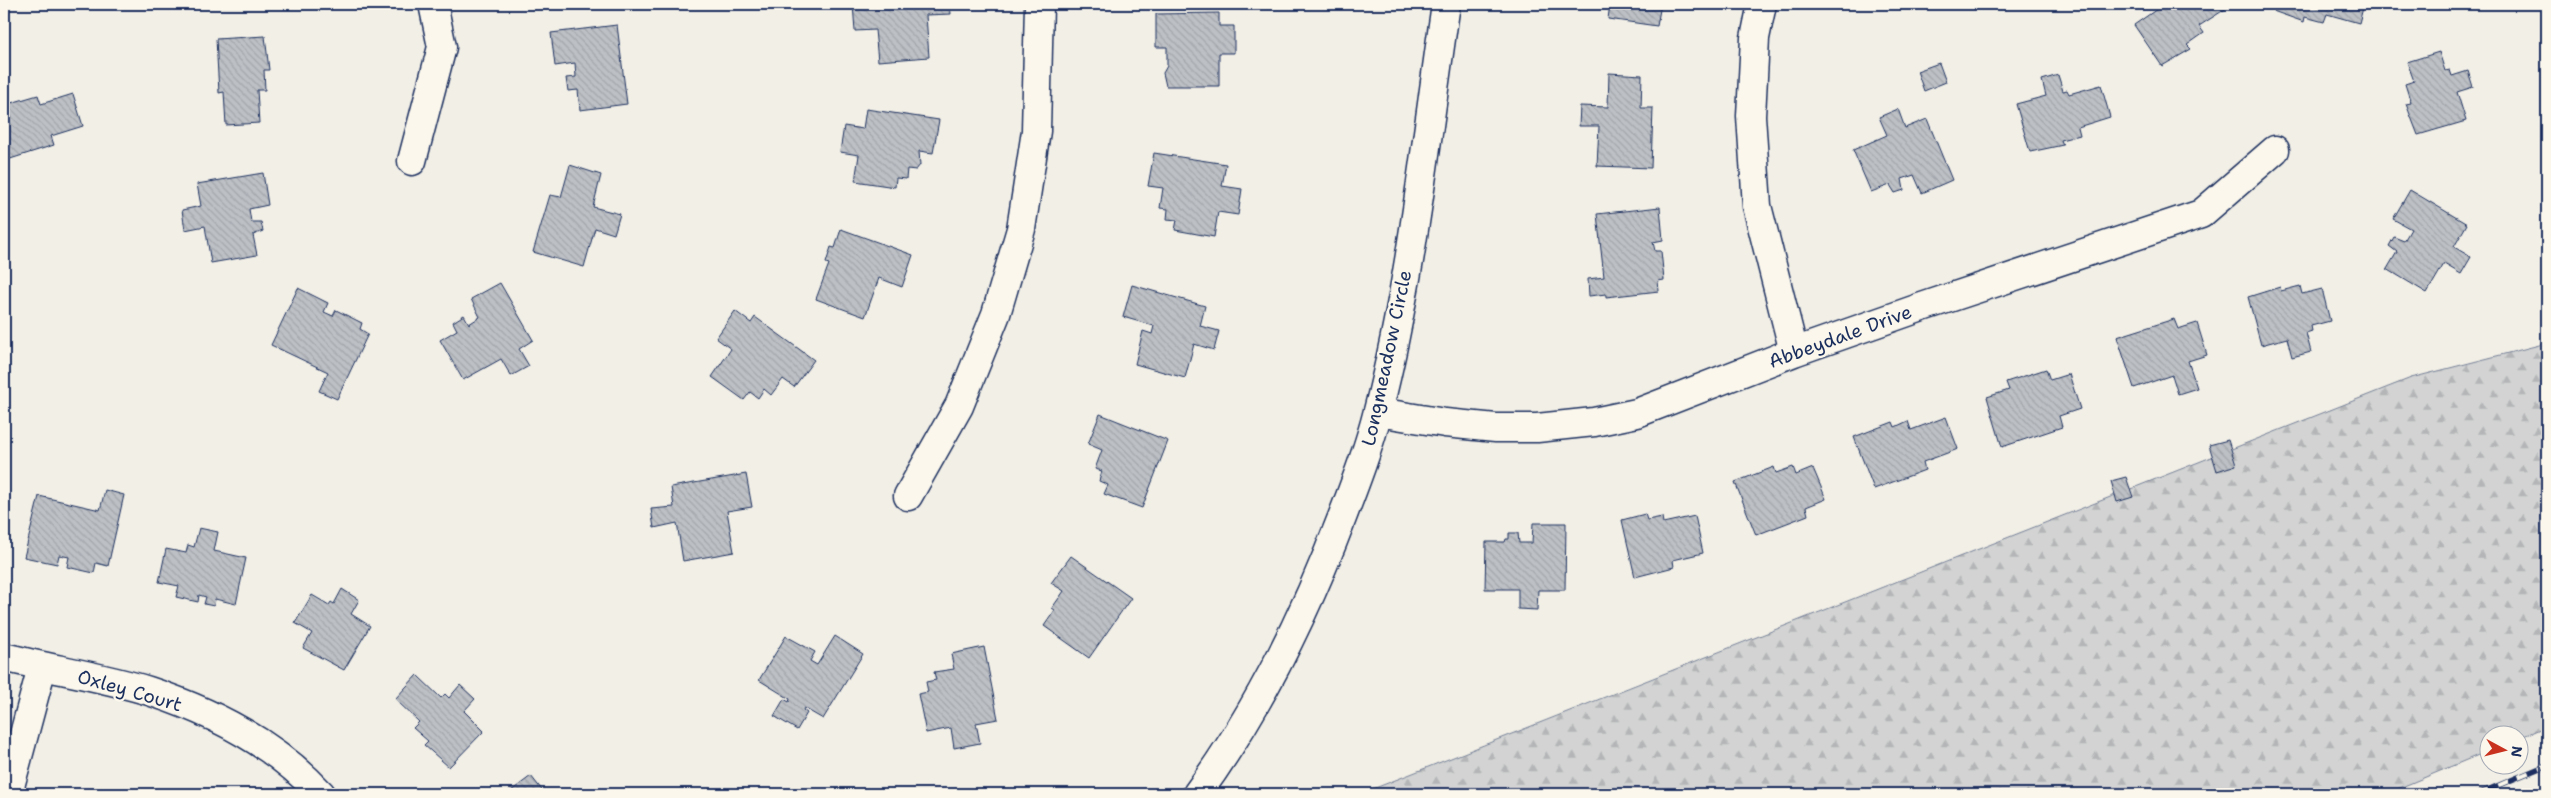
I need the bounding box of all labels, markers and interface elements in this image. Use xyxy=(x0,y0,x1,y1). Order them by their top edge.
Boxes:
street label: Longmeadow Circle xyxy=(1356,268,1417,448)
street label: Abbeydale Drive xyxy=(1765,299,1915,374)
street label: Oxley Court xyxy=(75,664,185,717)
north arrow xyxy=(2478,726,2528,776)
text: N xyxy=(2507,745,2527,758)

